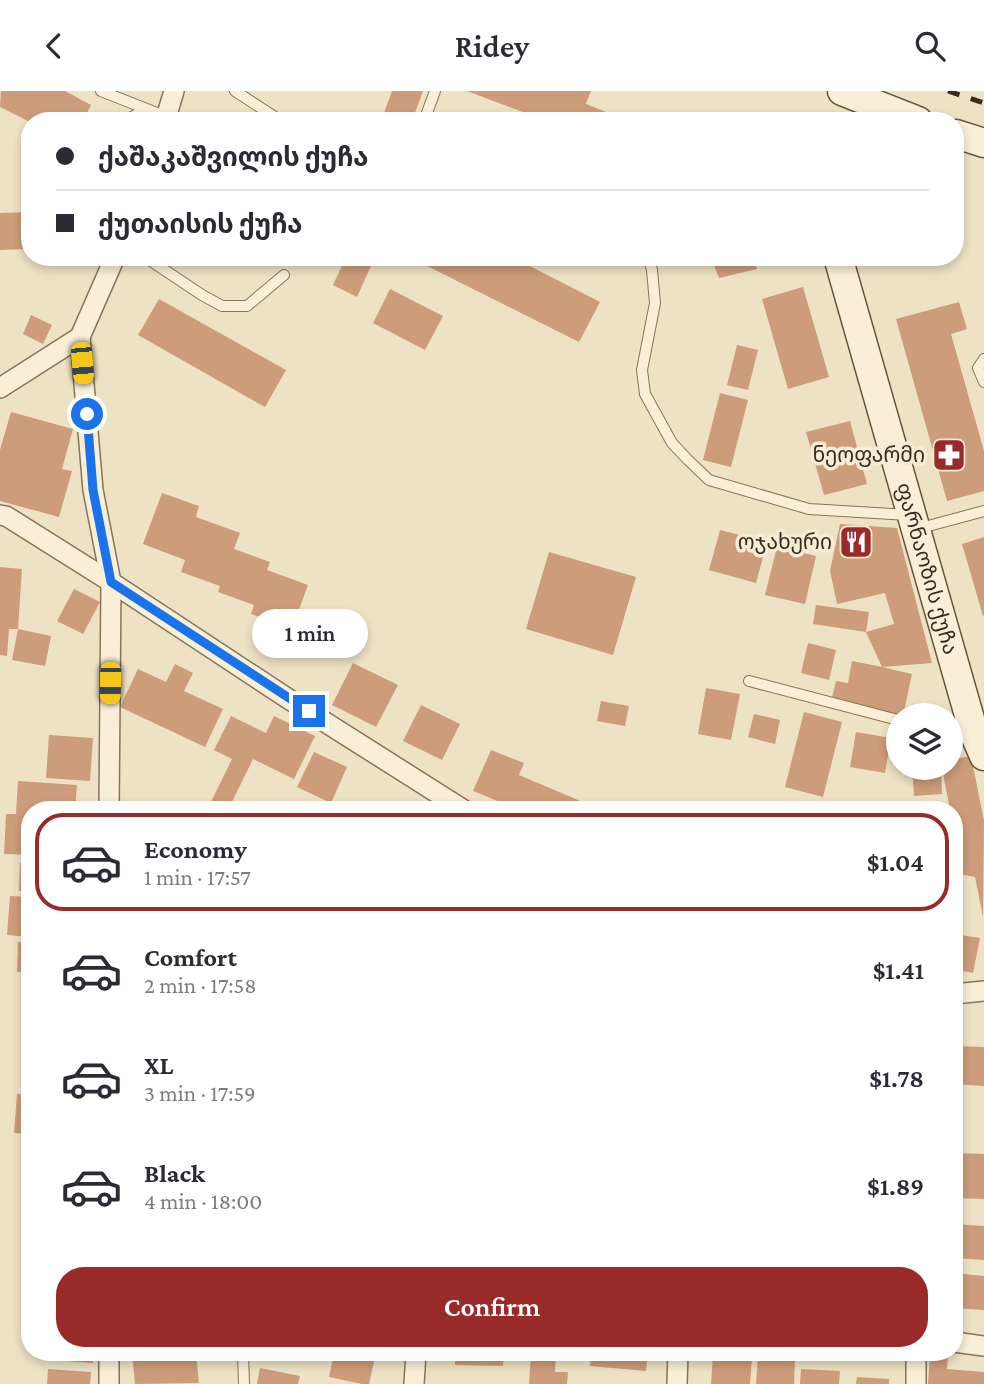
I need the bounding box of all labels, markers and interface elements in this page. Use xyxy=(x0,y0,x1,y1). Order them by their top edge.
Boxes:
icon: back xyxy=(35,27,73,65)
icon: search xyxy=(911,27,949,65)
text: Ridey xyxy=(455,28,529,64)
text: ქაშაკაშვილის ქუჩა xyxy=(98,143,368,172)
text: ქუთაისის ქუჩა xyxy=(98,210,303,239)
car xyxy=(70,341,95,385)
route start xyxy=(71,398,103,430)
pharmacy icon: ნეოფარმი xyxy=(930,436,968,474)
place label: ნეოფარმი xyxy=(813,443,925,467)
street label: ფარნაოზის ქუჩა xyxy=(891,480,963,657)
restaurant icon: ოჯახური xyxy=(837,523,875,561)
place label: ოჯახური xyxy=(738,530,832,554)
callout: 1 min xyxy=(251,609,367,659)
text: 1 min xyxy=(284,620,336,646)
car xyxy=(100,662,121,704)
route end xyxy=(293,695,325,727)
map controls xyxy=(886,703,963,780)
button: layers xyxy=(886,703,963,780)
icon: car xyxy=(60,831,123,894)
text: Economy xyxy=(144,835,247,864)
text: $1.04 xyxy=(867,848,924,877)
text: 1 min · 17:57 xyxy=(144,864,251,890)
icon: car xyxy=(60,939,123,1002)
text: Comfort xyxy=(144,943,237,972)
text: $1.41 xyxy=(873,956,924,985)
text: 2 min · 17:58 xyxy=(144,972,257,998)
icon: car xyxy=(60,1047,123,1110)
text: XL xyxy=(144,1051,173,1080)
text: $1.78 xyxy=(869,1064,924,1093)
text: 3 min · 17:59 xyxy=(144,1080,256,1106)
icon: car xyxy=(60,1155,123,1218)
text: Black xyxy=(144,1159,205,1188)
text: $1.89 xyxy=(867,1172,924,1201)
text: 4 min · 18:00 xyxy=(144,1188,262,1214)
button: Confirm xyxy=(56,1267,928,1347)

